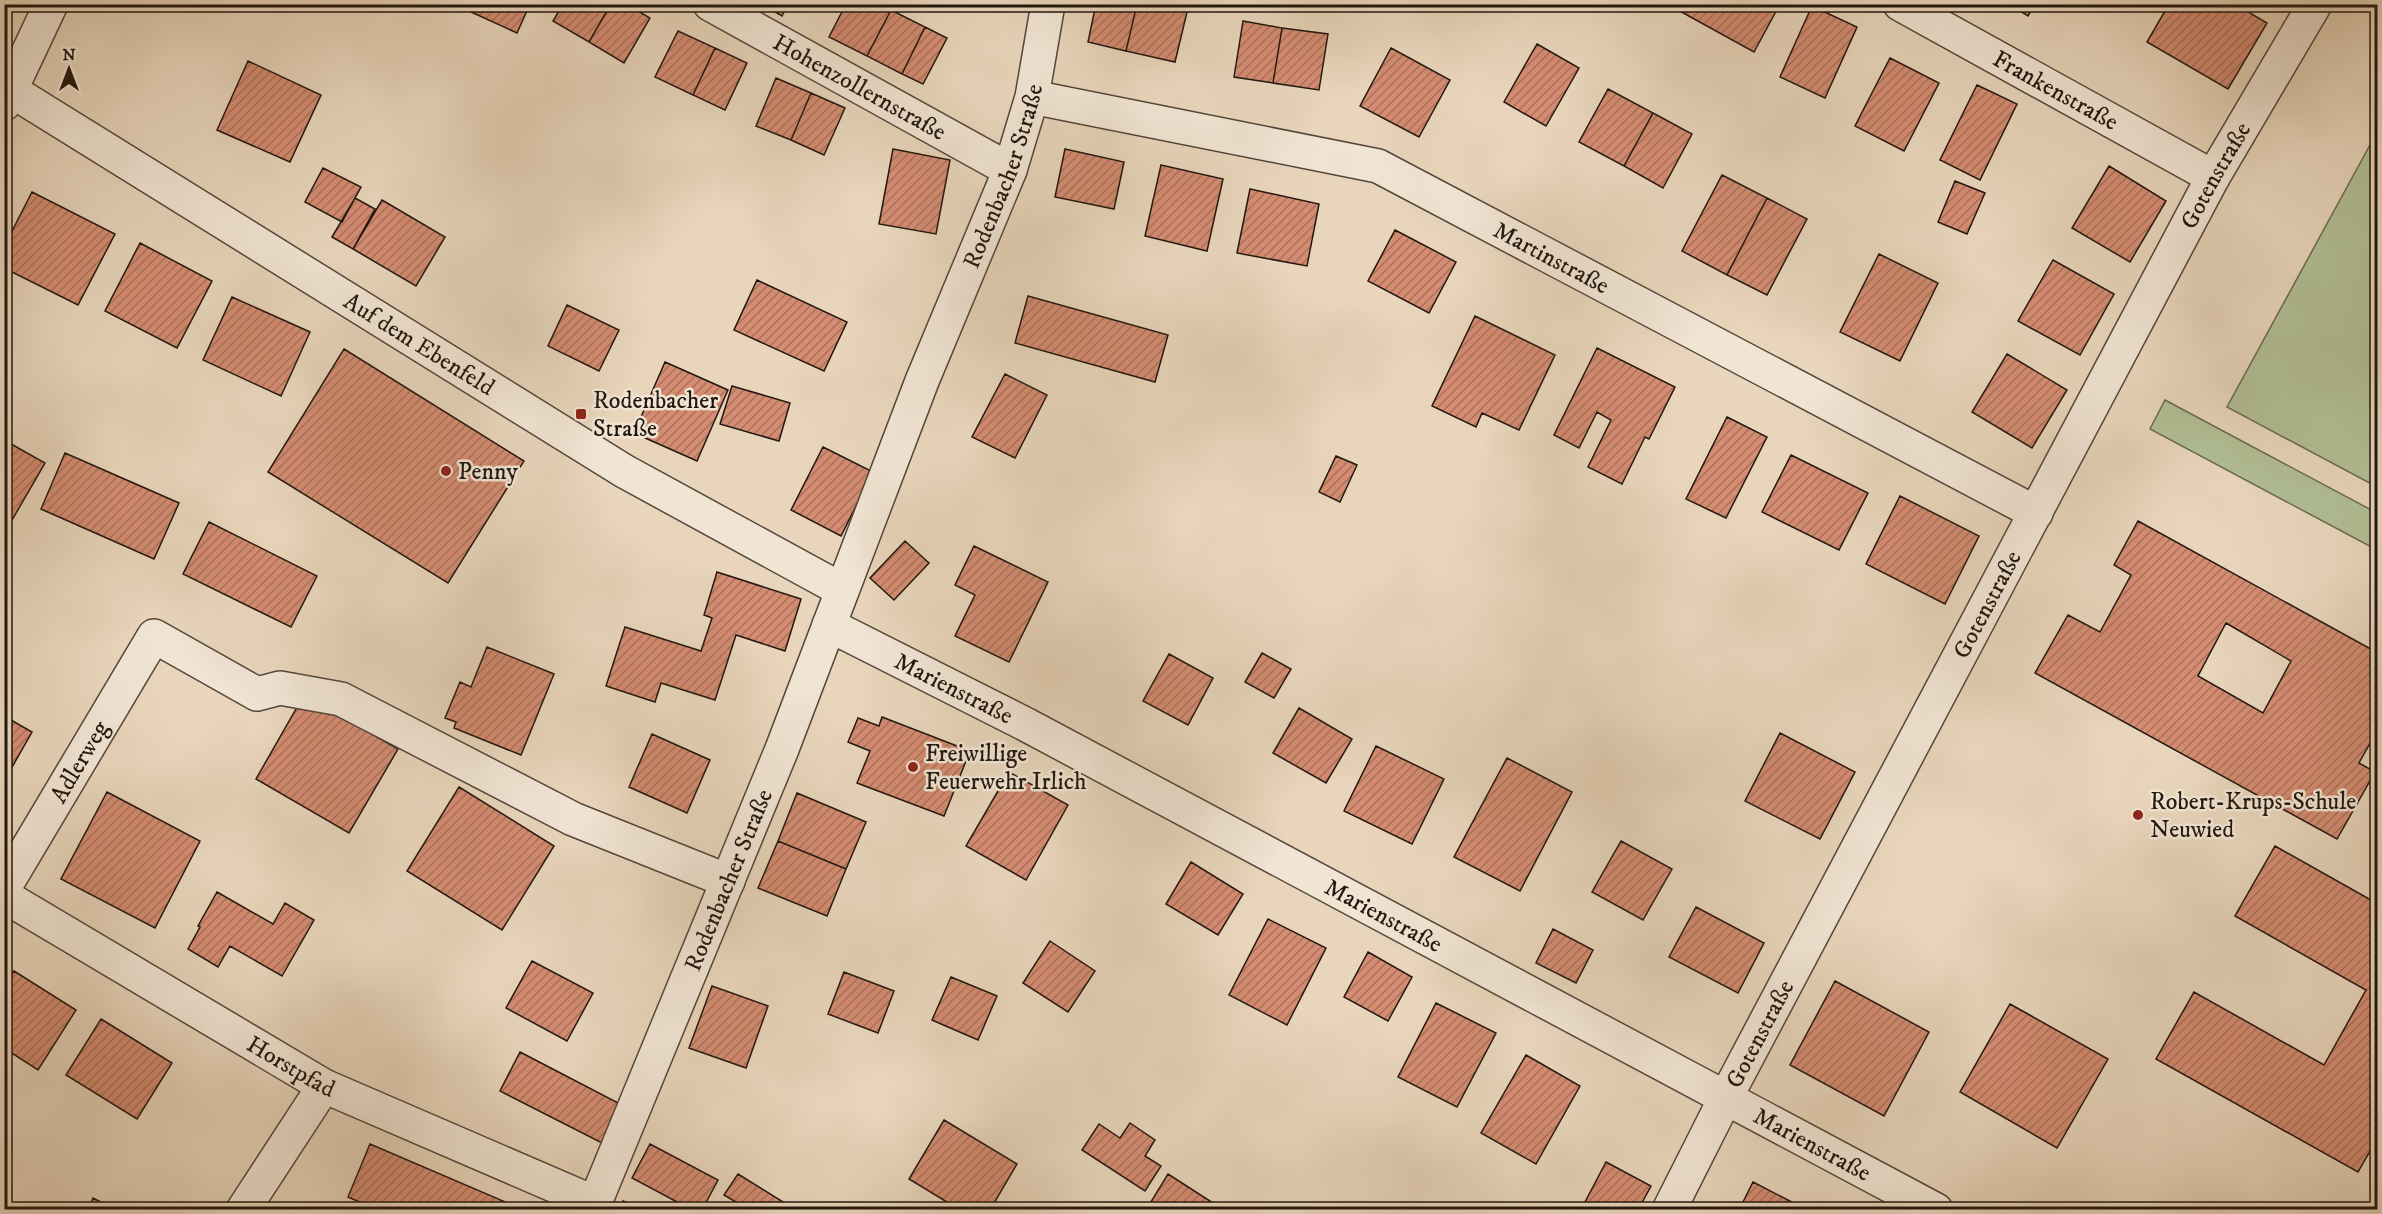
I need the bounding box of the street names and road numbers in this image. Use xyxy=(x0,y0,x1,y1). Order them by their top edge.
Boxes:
street label: Hohenzollernstraße xyxy=(767,28,951,148)
street label: Frankenstraße xyxy=(1987,44,2123,138)
street label: Rodenbacher Straße xyxy=(957,82,1050,273)
street label: Gotenstraße xyxy=(2174,117,2258,234)
street label: Martinstraße xyxy=(1488,216,1614,301)
street label: Auf dem Ebenfeld xyxy=(338,287,500,403)
street label: Gotenstraße xyxy=(1947,546,2029,664)
street label: Marienstraße xyxy=(889,647,1018,732)
street label: Adlerweg xyxy=(44,715,116,809)
street label: Rodenbacher Straße xyxy=(678,785,780,976)
street label: Marienstraße xyxy=(1319,873,1447,960)
street label: Gotenstraße xyxy=(1719,975,1801,1093)
street label: Horstpfad xyxy=(241,1030,339,1105)
street label: Marienstraße xyxy=(1748,1101,1876,1189)

